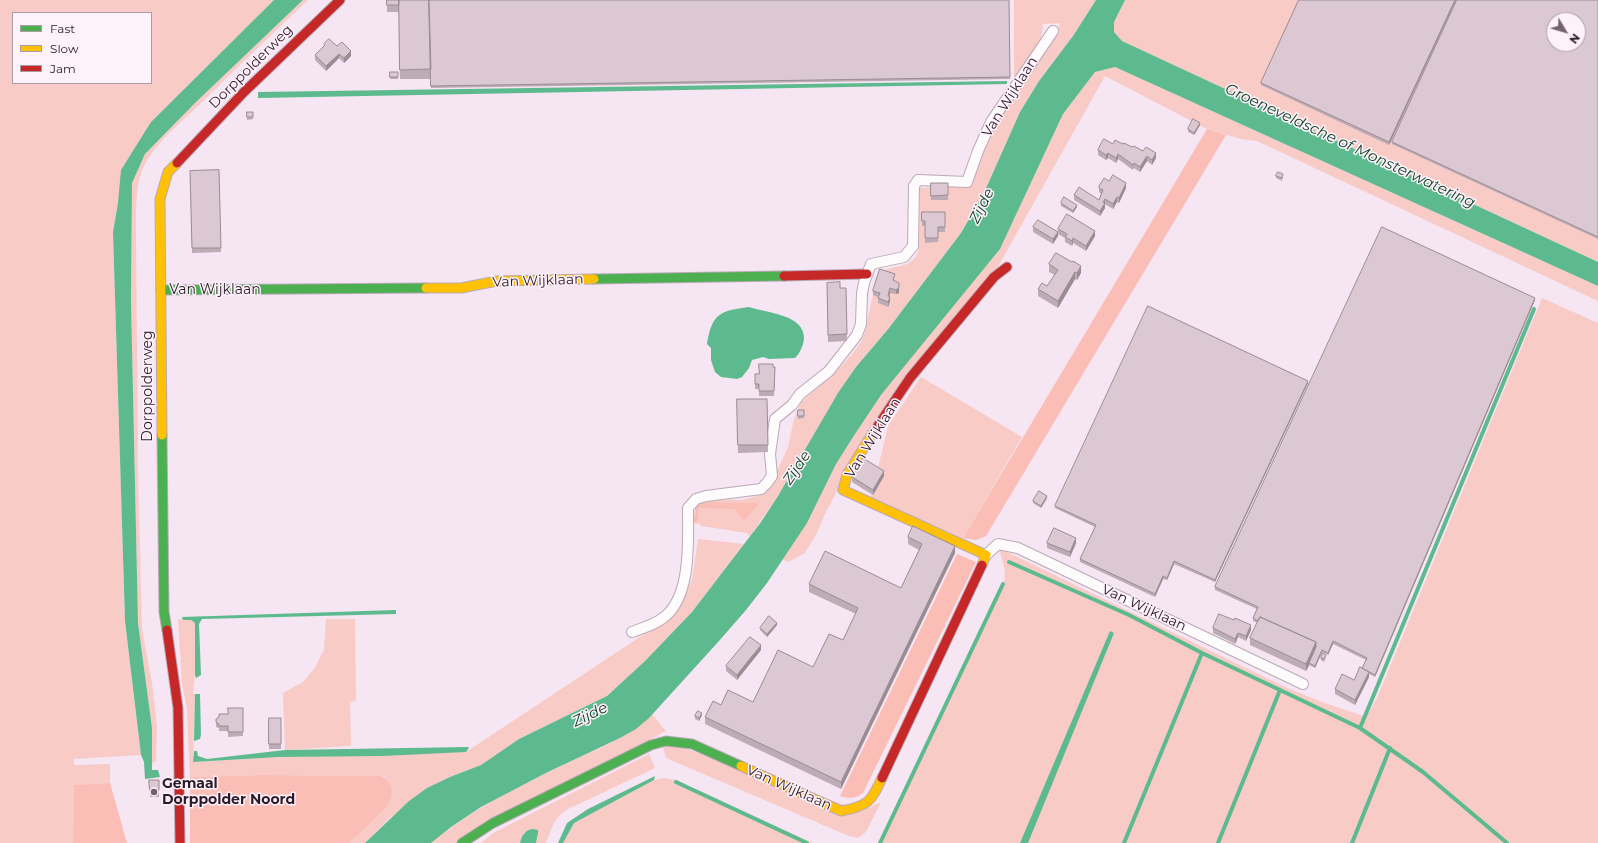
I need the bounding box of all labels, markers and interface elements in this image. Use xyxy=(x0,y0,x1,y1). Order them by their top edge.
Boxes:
legend xyxy=(12,12,152,84)
north arrow xyxy=(1546,12,1586,52)
text: Fast xyxy=(50,21,75,36)
street label: Dorppolderweg xyxy=(206,22,296,112)
text: N xyxy=(1566,31,1583,47)
text: Slow xyxy=(50,41,79,56)
street label: Van Wijklaan xyxy=(979,54,1041,140)
text: Jam xyxy=(50,61,76,76)
water label: Groeneveldsche of Monsterwatering xyxy=(1222,80,1478,212)
water label: Zijde xyxy=(966,185,998,227)
street label: Van Wijklaan xyxy=(492,271,584,291)
street label: Van Wijklaan xyxy=(169,282,261,298)
street label: Dorppolderweg xyxy=(140,330,156,442)
street label: Van Wijklaan xyxy=(842,395,904,481)
water label: Zijde xyxy=(779,448,815,488)
street label: Van Wijklaan xyxy=(1099,581,1189,635)
water label: Zijde xyxy=(569,699,611,731)
street label: Van Wijklaan xyxy=(744,762,834,814)
place label: Gemaal Dorppolder Noord xyxy=(162,776,295,808)
marker: Gemaal Dorppolder Noord xyxy=(149,787,159,797)

